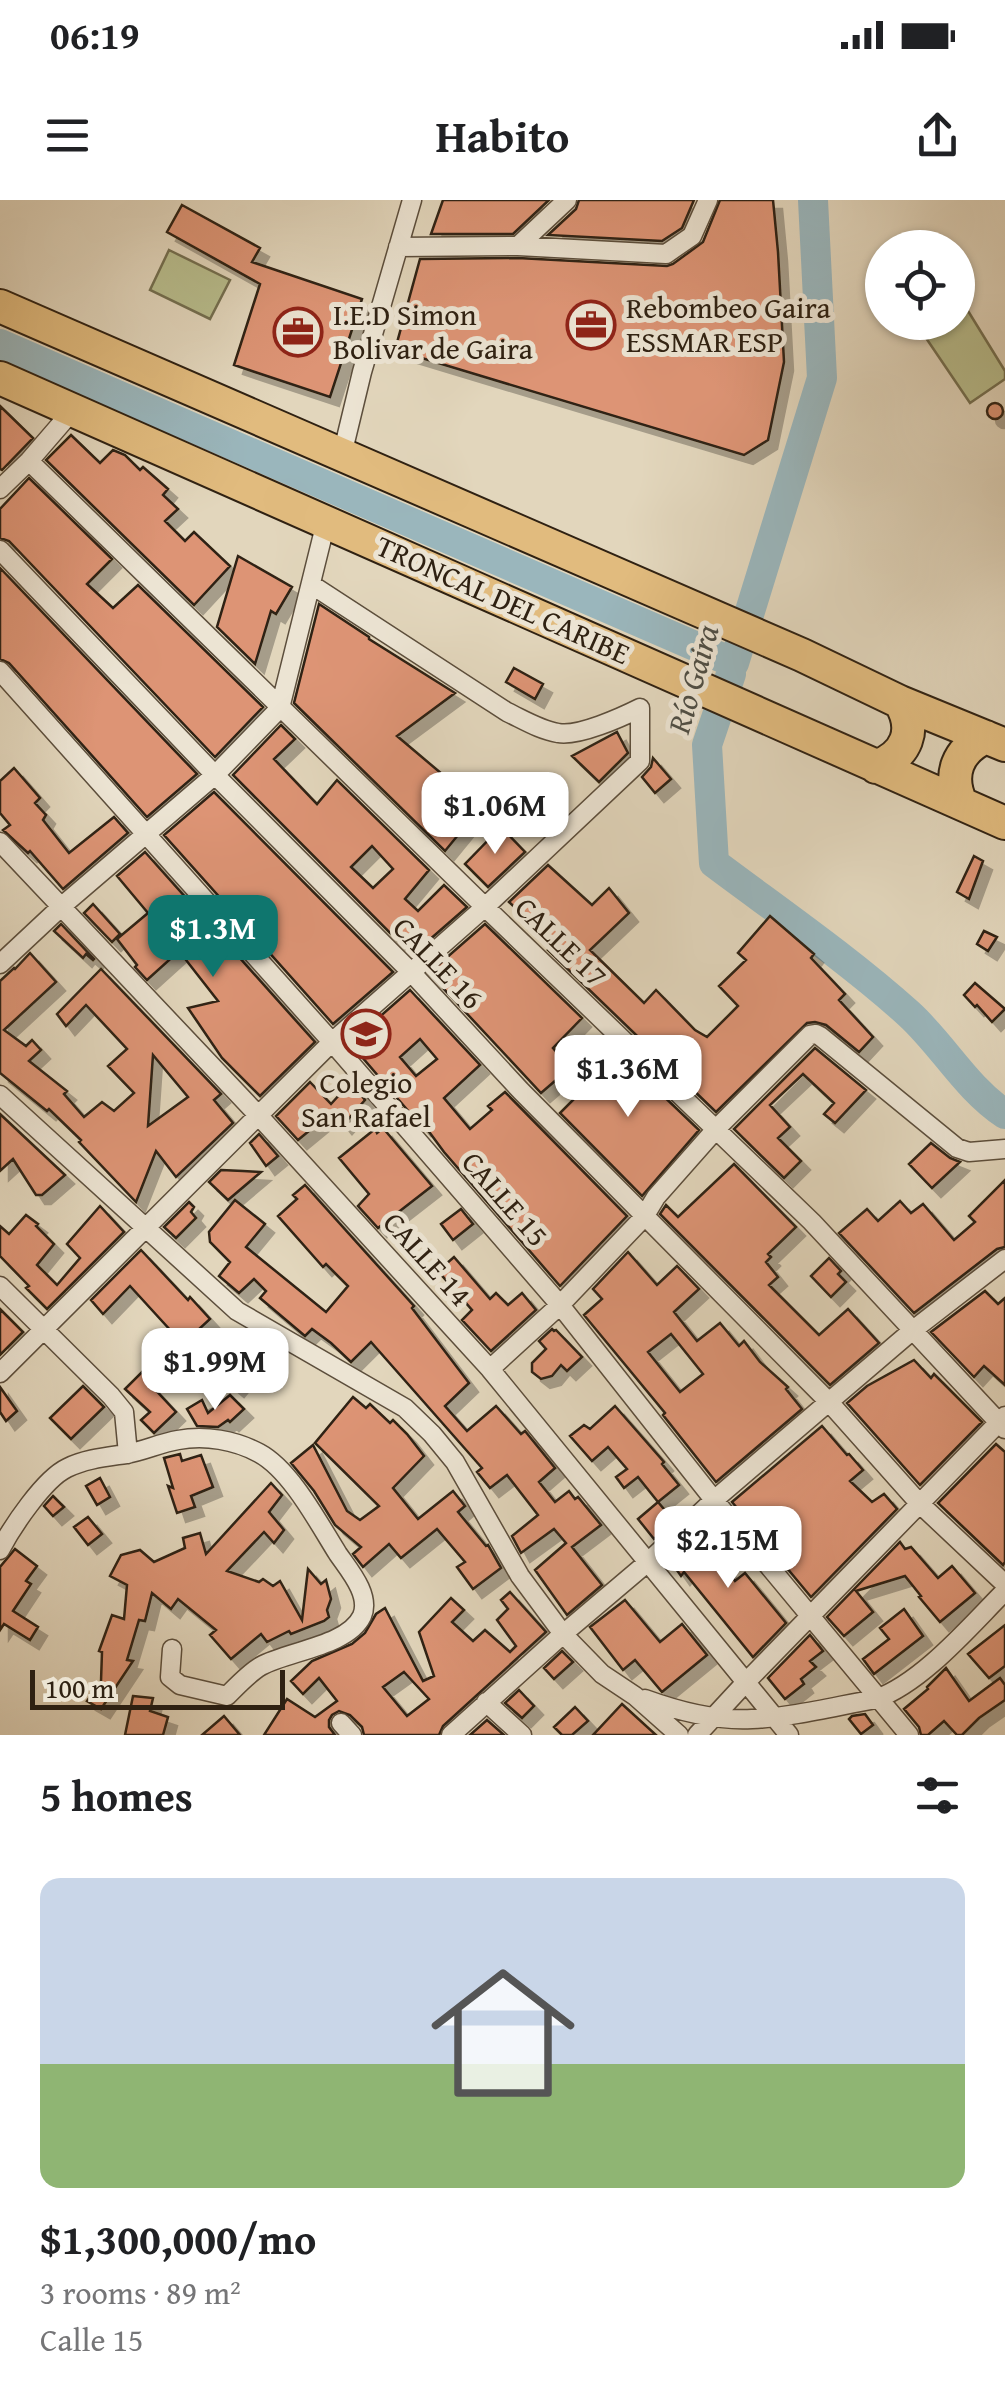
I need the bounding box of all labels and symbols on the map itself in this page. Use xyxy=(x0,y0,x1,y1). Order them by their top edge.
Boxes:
place label: Rebombeo Gaira ESSMAR ESP xyxy=(626,285,831,363)
place label: I.E.D Simon Bolivar de Gaira xyxy=(333,292,533,370)
office icon: Rebombeo Gaira ESSMAR ESP xyxy=(565,299,617,351)
office icon: I.E.D Simon Bolivar de Gaira xyxy=(272,306,324,358)
street label: TRONCAL DEL CARIBE xyxy=(369,523,637,675)
water label: Río Gaira xyxy=(654,619,731,740)
pin: $1.06M xyxy=(414,772,576,857)
street label: CALLE 17 xyxy=(506,886,618,997)
pin: $1.3M xyxy=(143,895,283,980)
street label: CALLE 16 xyxy=(383,906,494,1018)
school or university icon: Colegio San Rafael xyxy=(340,1008,392,1060)
pin: $1.36M xyxy=(547,1035,709,1120)
place label: Colegio San Rafael xyxy=(301,1060,431,1138)
street label: CALLE 15 xyxy=(452,1141,560,1256)
street label: CALLE 14 xyxy=(373,1201,482,1315)
pin: $1.99M xyxy=(134,1328,296,1413)
pin: $2.15M xyxy=(647,1506,809,1591)
scale bar xyxy=(30,1665,285,1710)

